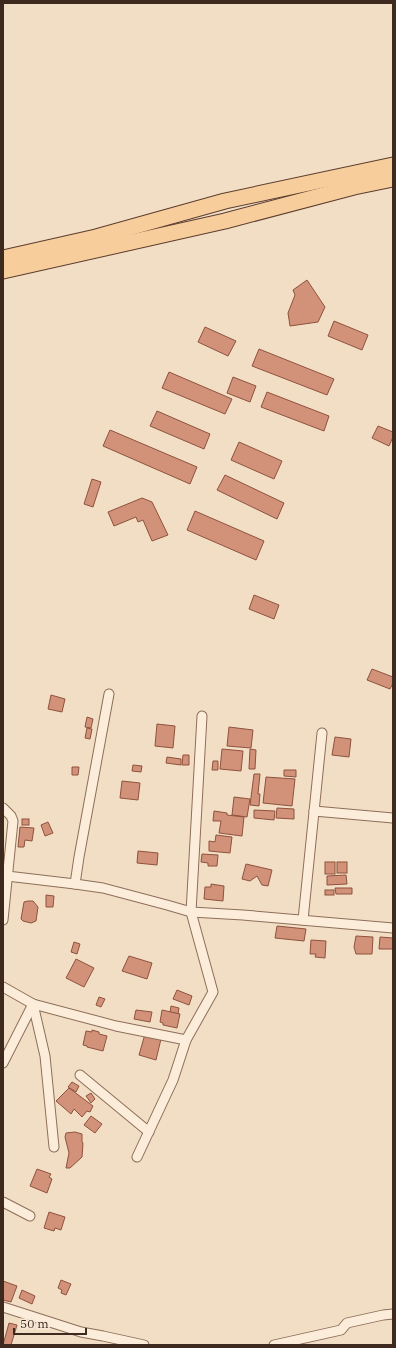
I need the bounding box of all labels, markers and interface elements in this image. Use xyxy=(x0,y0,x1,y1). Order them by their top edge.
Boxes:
scale bar xyxy=(14,1310,86,1336)
text: 50 m xyxy=(20,1316,49,1331)

